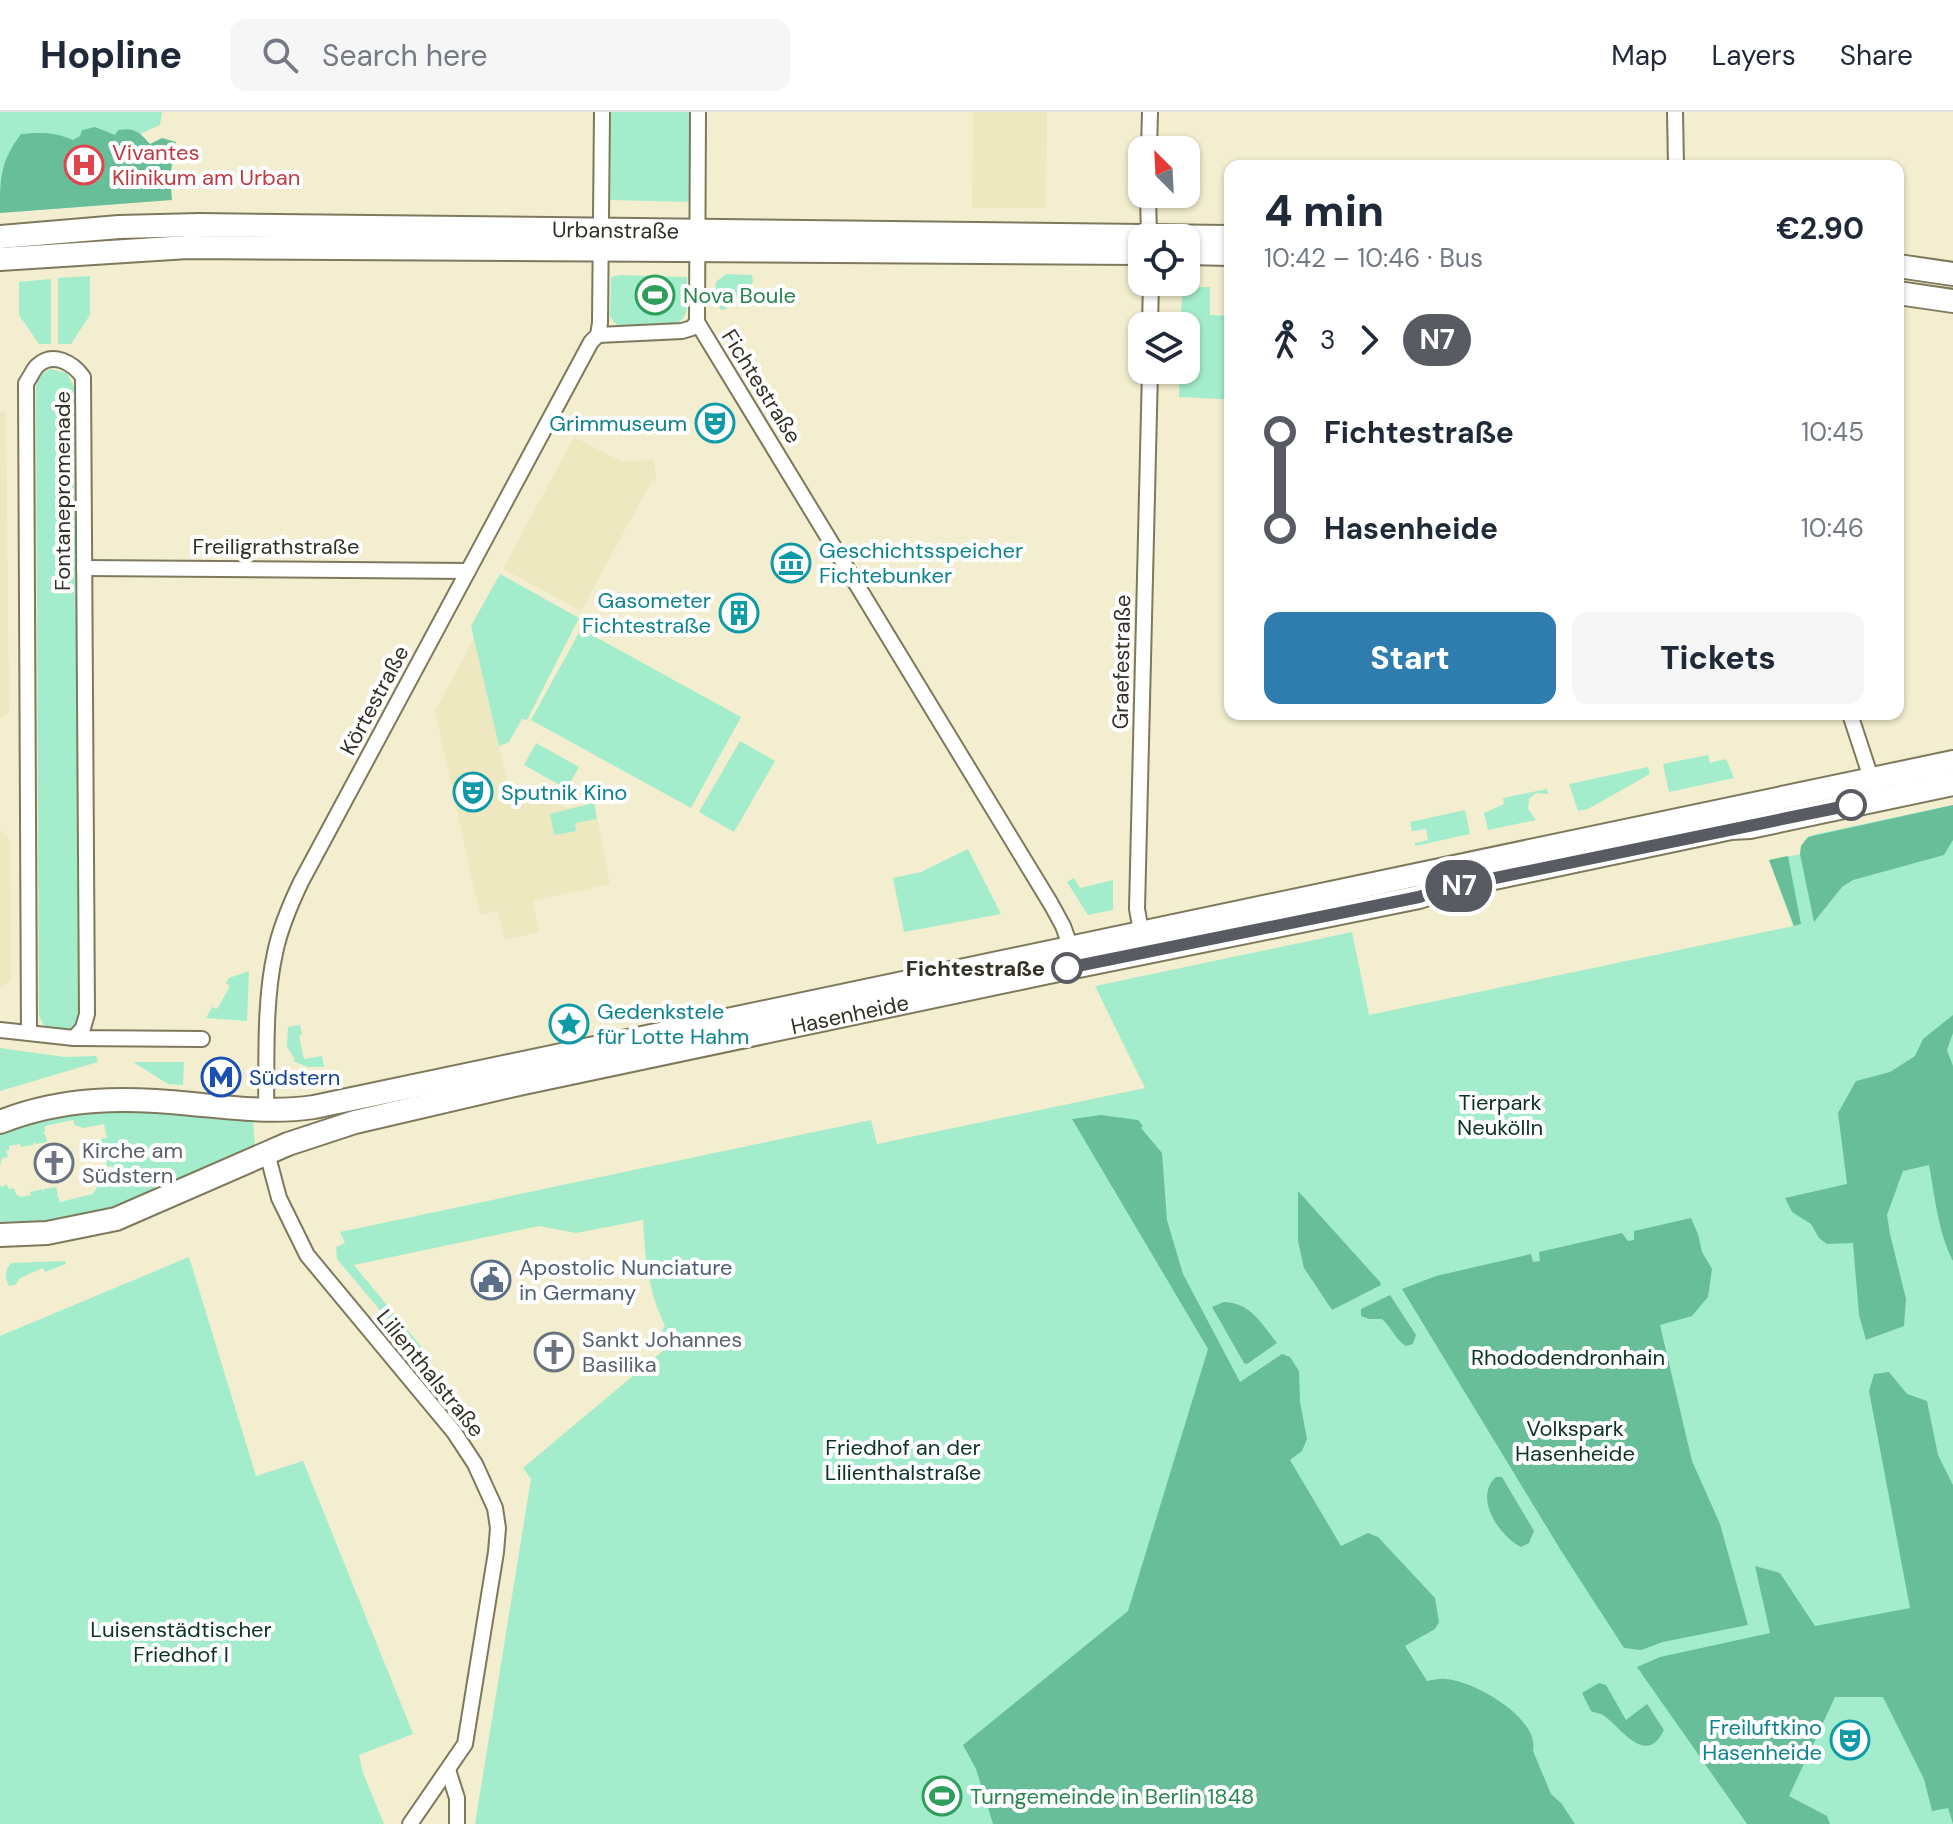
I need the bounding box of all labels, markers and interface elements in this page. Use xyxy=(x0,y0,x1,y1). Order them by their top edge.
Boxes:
search box xyxy=(230,19,790,91)
text: Hopline xyxy=(40,30,182,80)
icon: search xyxy=(258,33,302,77)
text: Search here xyxy=(322,36,488,75)
text: Map xyxy=(1611,37,1668,74)
text: Layers xyxy=(1712,37,1796,74)
text: Share xyxy=(1840,37,1913,74)
north arrow xyxy=(1128,136,1200,208)
map controls xyxy=(1128,136,1200,384)
place label: Vivantes Klinikum am Urban xyxy=(112,138,300,192)
hospital icon: Vivantes Klinikum am Urban xyxy=(63,144,105,186)
text: 4 min xyxy=(1264,182,1384,240)
text: €2.90 xyxy=(1776,209,1864,248)
street label: Urbanstraße xyxy=(552,215,679,246)
button: locate xyxy=(1128,224,1200,296)
text: 10:42 – 10:46 · Bus xyxy=(1264,241,1483,275)
sports icon: Nova Boule xyxy=(634,274,676,316)
place label: Nova Boule xyxy=(683,281,796,310)
button: layers xyxy=(1128,312,1200,384)
icon: walk xyxy=(1264,318,1308,362)
icon: forward xyxy=(1347,318,1391,362)
text: N7 xyxy=(1419,321,1455,358)
text: 3 xyxy=(1320,323,1335,357)
street label: Fichtestraße xyxy=(715,324,808,449)
street label: Fontanepromenade xyxy=(48,391,77,591)
theatre icon: Grimmuseum xyxy=(694,402,736,444)
place label: Grimmuseum xyxy=(549,409,687,438)
text: Fichtestraße xyxy=(1324,413,1514,452)
text: 10:45 xyxy=(1801,415,1864,449)
text: Hasenheide xyxy=(1324,509,1498,548)
text: 10:46 xyxy=(1801,511,1864,545)
street label: Freiligrathstraße xyxy=(193,532,359,561)
place label: Geschichtsspeicher Fichtebunker xyxy=(819,536,1023,590)
museum icon: Geschichtsspeicher Fichtebunker xyxy=(770,542,812,584)
place label: Gasometer Fichtestraße xyxy=(582,586,711,640)
building icon: Gasometer Fichtestraße xyxy=(718,592,760,634)
street label: Graefestraße xyxy=(1106,594,1137,730)
button: Start xyxy=(1264,612,1556,704)
button: Tickets xyxy=(1572,612,1864,704)
street label: Körtestraße xyxy=(333,640,415,760)
theatre icon: Sputnik Kino xyxy=(452,771,494,813)
place label: Sputnik Kino xyxy=(501,778,627,807)
unlabelled marker xyxy=(1836,790,1866,820)
line badge: N7 xyxy=(1423,860,1495,912)
text: N7 xyxy=(1441,867,1477,904)
marker: Fichtestraße xyxy=(1052,953,1082,983)
place label: Fichtestraße xyxy=(906,954,1045,983)
street label: Hasenheide xyxy=(788,988,911,1041)
place label: Gedenkstele für Lotte Hahm xyxy=(597,997,749,1051)
place icon: Gedenkstele für Lotte Hahm xyxy=(548,1003,590,1045)
metro station icon: Südstern xyxy=(200,1056,242,1098)
place label: Südstern xyxy=(249,1063,340,1092)
park label: Tierpark Neukölln xyxy=(1457,1088,1543,1142)
place label: Kirche am Südstern xyxy=(82,1136,183,1190)
church icon: Kirche am Südstern xyxy=(33,1142,75,1184)
place label: Apostolic Nunciature in Germany xyxy=(519,1253,732,1307)
public building icon: Apostolic Nunciature in Germany xyxy=(470,1259,512,1301)
street label: Lilienthalstraße xyxy=(370,1303,491,1443)
place label: Sankt Johannes Basilika xyxy=(582,1325,742,1379)
church icon: Sankt Johannes Basilika xyxy=(533,1331,575,1373)
park label: Rhododendronhain xyxy=(1471,1343,1665,1372)
park label: Volkspark Hasenheide xyxy=(1515,1414,1635,1468)
park label: Friedhof an der Lilienthalstraße xyxy=(825,1433,981,1487)
park label: Luisenstädtischer Friedhof I xyxy=(90,1615,272,1669)
place label: Freiluftkino Hasenheide xyxy=(1702,1713,1822,1767)
theatre icon: Freiluftkino Hasenheide xyxy=(1829,1719,1871,1761)
sports icon: Turngemeinde in Berlin 1848 xyxy=(921,1775,963,1817)
place label: Turngemeinde in Berlin 1848 xyxy=(970,1782,1254,1811)

